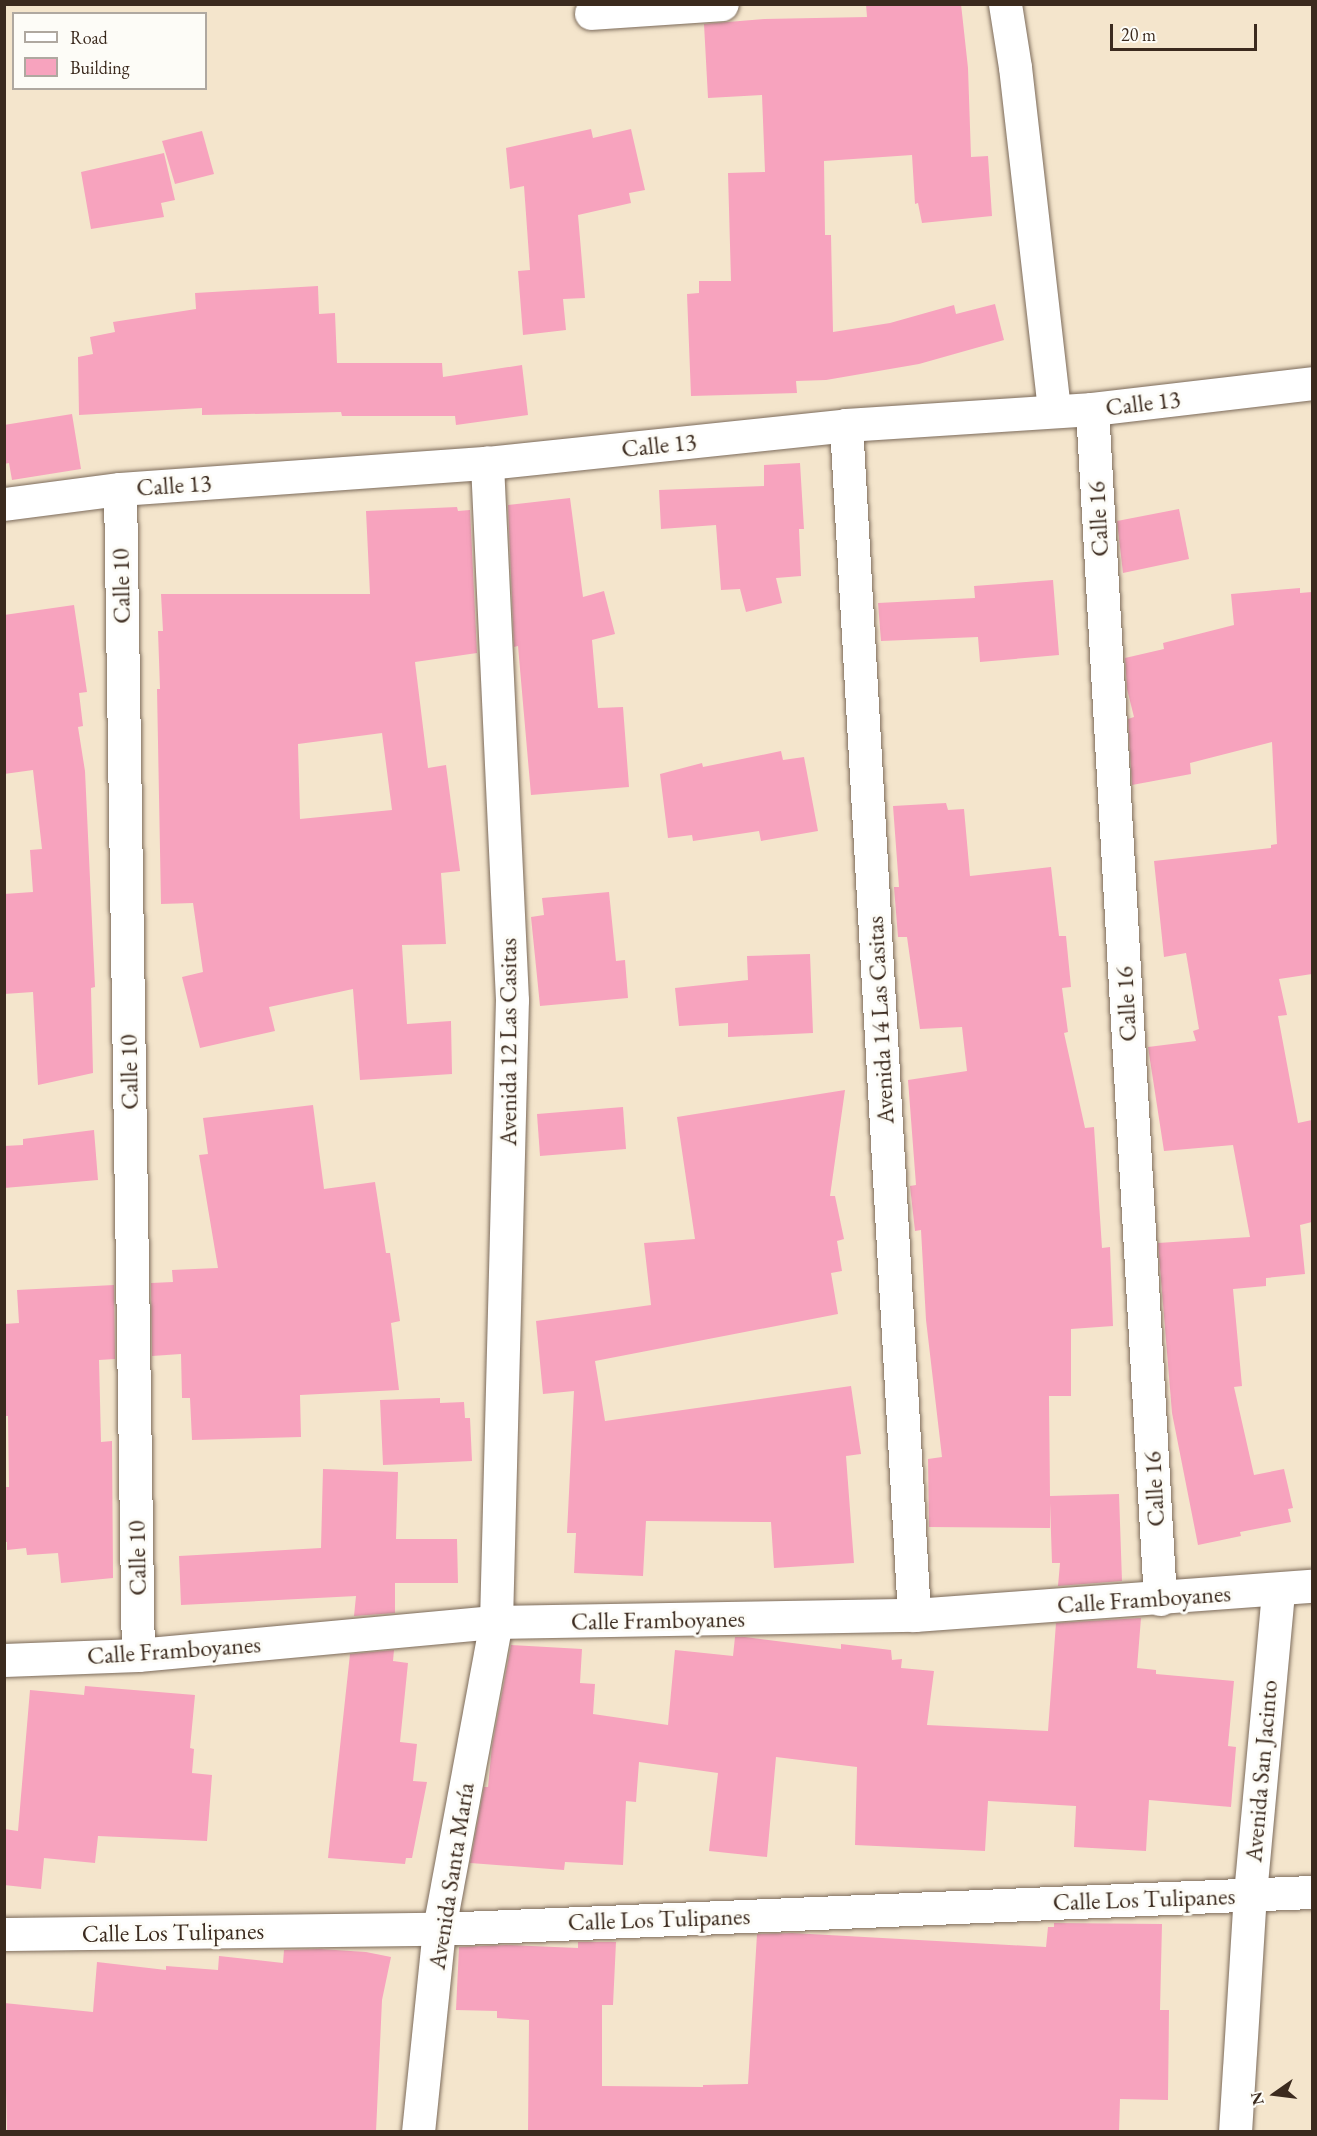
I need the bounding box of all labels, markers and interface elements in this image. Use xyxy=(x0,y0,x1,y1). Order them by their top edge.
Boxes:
legend xyxy=(12,12,207,90)
scale bar xyxy=(1113,12,1260,50)
text: 20 m xyxy=(1121,23,1156,46)
text: Road xyxy=(70,26,108,49)
text: Building xyxy=(70,56,130,79)
street label: Calle 13 xyxy=(1104,384,1182,422)
street label: Calle 13 xyxy=(620,427,698,463)
street label: Calle 13 xyxy=(135,468,213,502)
street label: Calle 16 xyxy=(1082,481,1114,557)
street label: Calle 10 xyxy=(106,548,136,624)
street label: Avenida 14 Las Casitas xyxy=(860,915,900,1125)
street label: Avenida 12 Las Casitas xyxy=(494,938,522,1146)
street label: Calle 16 xyxy=(1110,966,1142,1042)
street label: Calle 10 xyxy=(114,1034,144,1110)
street label: Calle 16 xyxy=(1138,1451,1170,1527)
street label: Calle 10 xyxy=(122,1520,152,1596)
street label: Calle Framboyanes xyxy=(1056,1579,1232,1619)
street label: Calle Framboyanes xyxy=(571,1604,745,1636)
street label: Calle Framboyanes xyxy=(86,1630,262,1670)
street label: Avenida San Jacinto xyxy=(1239,1679,1283,1863)
street label: Avenida Santa María xyxy=(422,1781,480,1971)
street label: Calle Los Tulipanes xyxy=(1052,1881,1236,1917)
street label: Calle Los Tulipanes xyxy=(567,1901,751,1937)
street label: Calle Los Tulipanes xyxy=(82,1916,264,1948)
north arrow xyxy=(1245,2064,1305,2124)
text: N xyxy=(1245,2090,1269,2107)

